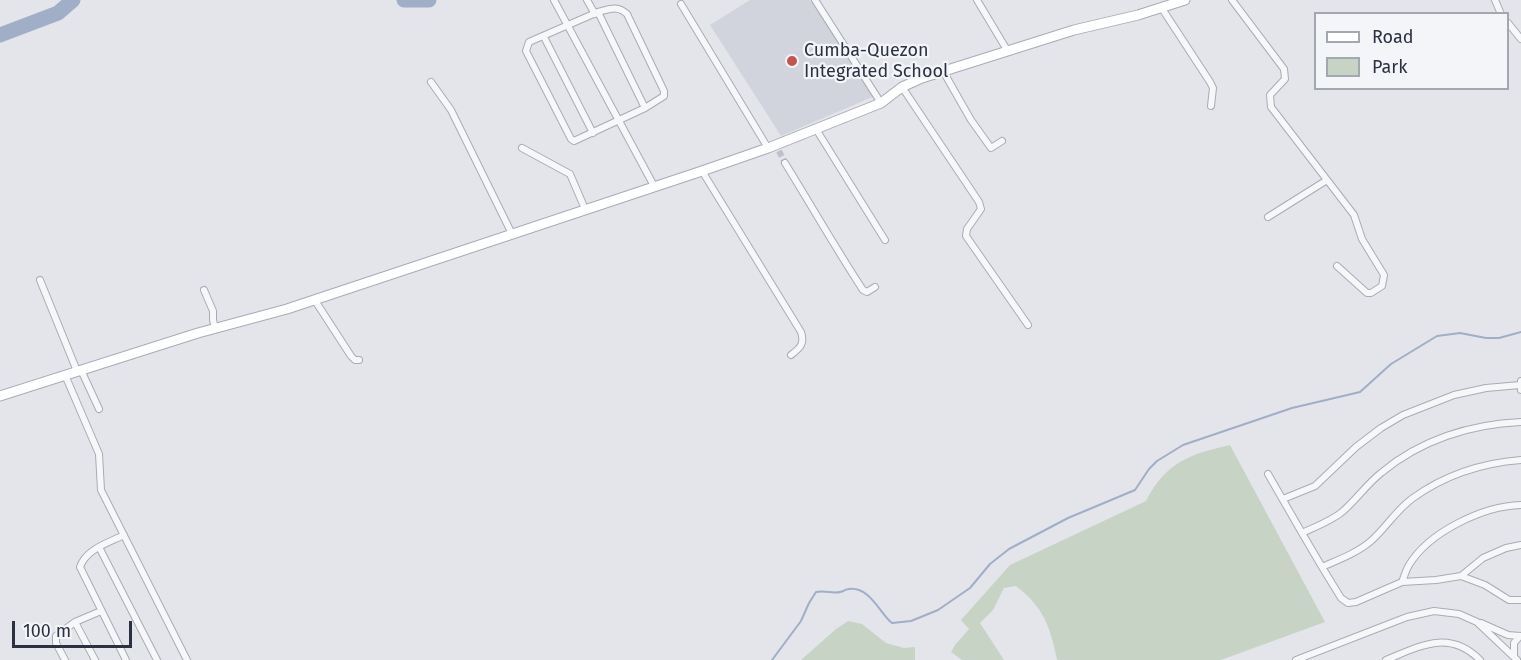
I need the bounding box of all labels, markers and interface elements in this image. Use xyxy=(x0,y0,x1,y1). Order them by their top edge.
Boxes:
legend xyxy=(1314,12,1509,90)
text: Road xyxy=(1372,26,1414,48)
place label: Cumba-Quezon Integrated School xyxy=(804,40,948,82)
marker: Cumba-Quezon Integrated School xyxy=(785,54,799,68)
text: Park xyxy=(1372,56,1407,78)
scale bar xyxy=(15,609,135,647)
text: 100 m xyxy=(23,620,71,642)

